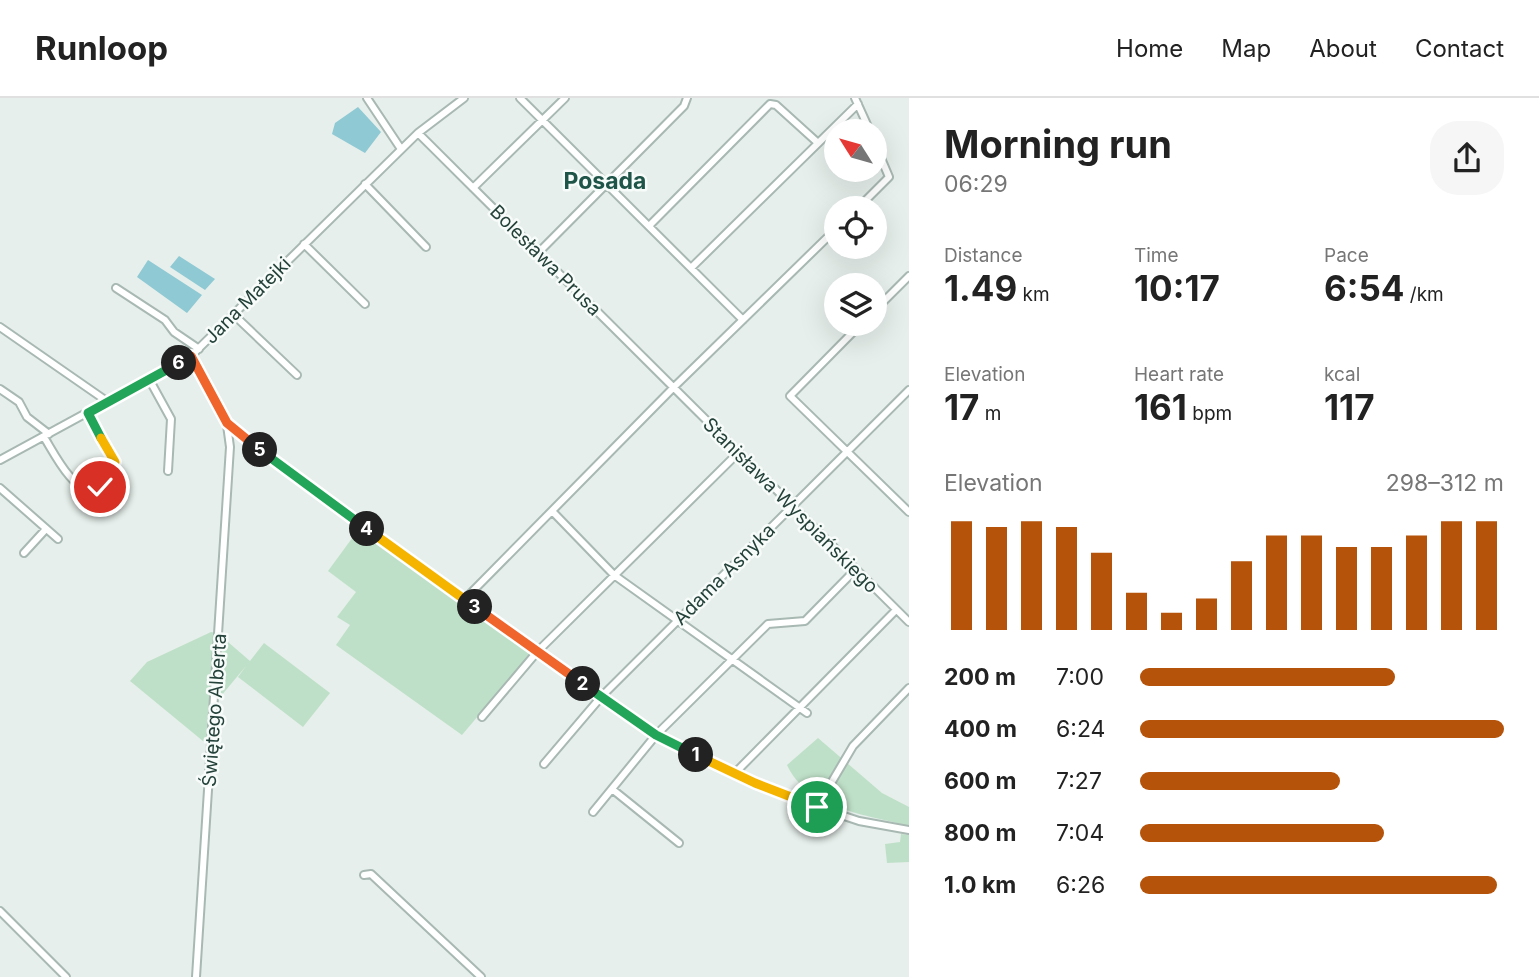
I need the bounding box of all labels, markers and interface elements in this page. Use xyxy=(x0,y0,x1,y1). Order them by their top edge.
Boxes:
text: Runloop xyxy=(35,28,168,68)
text: Home xyxy=(1116,34,1183,63)
text: Map xyxy=(1221,34,1271,63)
text: About xyxy=(1309,34,1377,63)
text: Contact xyxy=(1415,34,1504,63)
north arrow xyxy=(824,119,887,182)
map controls xyxy=(824,119,887,336)
text: Morning run xyxy=(944,121,1172,167)
button: share xyxy=(1430,121,1504,195)
district label: Posada xyxy=(564,167,646,195)
text: 06:29 xyxy=(944,170,1008,198)
button: locate xyxy=(824,196,887,259)
street label: Bolesława Prusa xyxy=(485,200,606,321)
text: Distance xyxy=(944,244,1022,267)
text: Time xyxy=(1134,244,1179,267)
text: Pace xyxy=(1324,244,1369,267)
street label: Jana Matejki xyxy=(199,252,296,349)
text: 1.49 xyxy=(944,267,1017,309)
text: 10:17 xyxy=(1134,267,1220,309)
text: 6:54 xyxy=(1324,267,1404,309)
button: layers xyxy=(824,273,887,336)
text: km xyxy=(1017,283,1050,306)
text: /km xyxy=(1404,283,1444,306)
pin: 6 xyxy=(162,345,196,380)
text: 6 xyxy=(172,351,185,374)
text: Elevation xyxy=(944,363,1025,386)
text: Heart rate xyxy=(1134,363,1224,386)
text: kcal xyxy=(1324,363,1360,386)
text: 17 xyxy=(944,386,979,428)
text: 161 xyxy=(1134,386,1187,428)
text: 117 xyxy=(1324,386,1375,428)
text: m xyxy=(979,402,1001,425)
text: bpm xyxy=(1187,402,1232,425)
street label: Stanisława Wyspiańskiego xyxy=(698,413,883,598)
pin: 5 xyxy=(243,432,278,468)
text: 5 xyxy=(253,438,266,461)
pin xyxy=(70,457,130,517)
icon: check xyxy=(81,468,119,506)
text: Elevation xyxy=(944,469,1043,497)
text: 298–312 m xyxy=(1386,469,1504,497)
pin: 4 xyxy=(350,512,384,546)
text: 4 xyxy=(360,517,373,540)
street label: Adama Asnyka xyxy=(669,519,780,630)
pin: 3 xyxy=(458,589,492,624)
text: 3 xyxy=(468,595,481,618)
street label: Świętego Alberta xyxy=(198,633,231,788)
text: 200 m xyxy=(944,663,1016,691)
text: 7:00 xyxy=(1056,663,1104,691)
pin: 2 xyxy=(566,666,600,702)
text: 2 xyxy=(577,672,588,695)
text: 400 m xyxy=(944,715,1017,743)
text: 6:24 xyxy=(1056,715,1105,743)
pin: 1 xyxy=(678,738,714,772)
text: 1 xyxy=(691,743,700,766)
text: 600 m xyxy=(944,767,1016,795)
text: 7:27 xyxy=(1056,767,1102,795)
pin xyxy=(787,777,847,837)
icon: arrive xyxy=(798,788,836,826)
text: 800 m xyxy=(944,819,1016,847)
text: 7:04 xyxy=(1056,819,1104,847)
text: 1.0 km xyxy=(944,871,1016,899)
text: 6:26 xyxy=(1056,871,1105,899)

